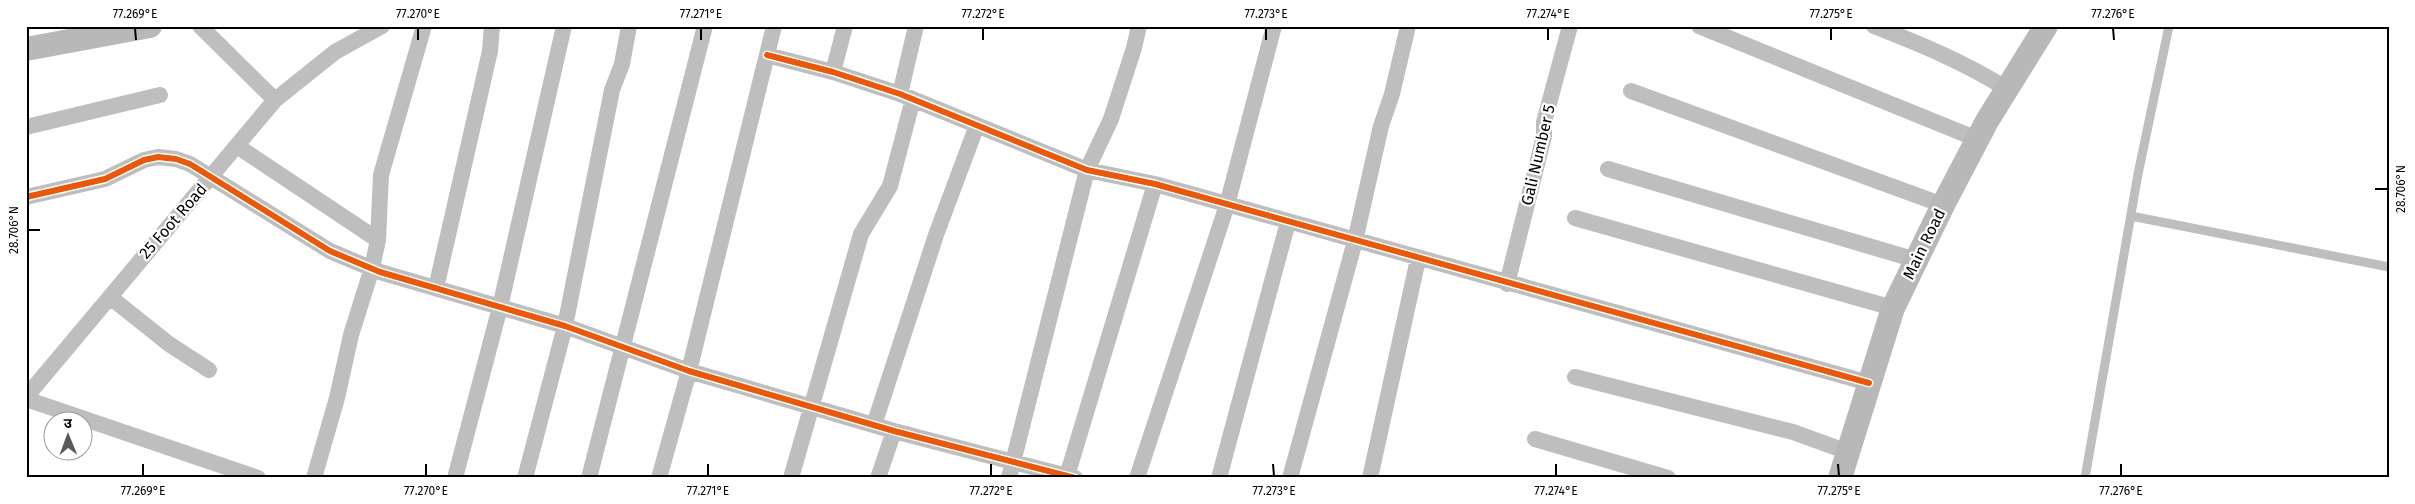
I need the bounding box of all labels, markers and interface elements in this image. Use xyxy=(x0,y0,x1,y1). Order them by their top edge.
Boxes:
text: 77.269°E xyxy=(113,7,157,21)
text: 77.270°E xyxy=(396,7,440,21)
text: 77.271°E xyxy=(680,7,722,21)
text: 77.272°E xyxy=(961,7,1005,21)
text: 77.273°E xyxy=(1244,7,1288,21)
text: 77.274°E xyxy=(1526,7,1570,21)
text: 77.275°E xyxy=(1809,7,1853,21)
text: 77.276°E xyxy=(2091,7,2135,21)
street label: Gali Number 5 xyxy=(1517,103,1559,207)
text: 28.706°N xyxy=(2394,165,2408,213)
street label: 25 Foot Road xyxy=(135,180,211,262)
text: 28.706°N xyxy=(7,206,21,254)
street label: Main Road xyxy=(1899,206,1949,282)
north arrow xyxy=(42,412,92,462)
text: उ xyxy=(64,415,73,432)
text: 77.269°E xyxy=(121,484,165,498)
text: 77.270°E xyxy=(404,484,448,498)
text: 77.271°E xyxy=(687,484,729,498)
text: 77.272°E xyxy=(969,484,1013,498)
text: 77.273°E xyxy=(1252,484,1296,498)
text: 77.274°E xyxy=(1534,484,1578,498)
text: 77.275°E xyxy=(1817,484,1861,498)
text: 77.276°E xyxy=(2099,484,2143,498)

